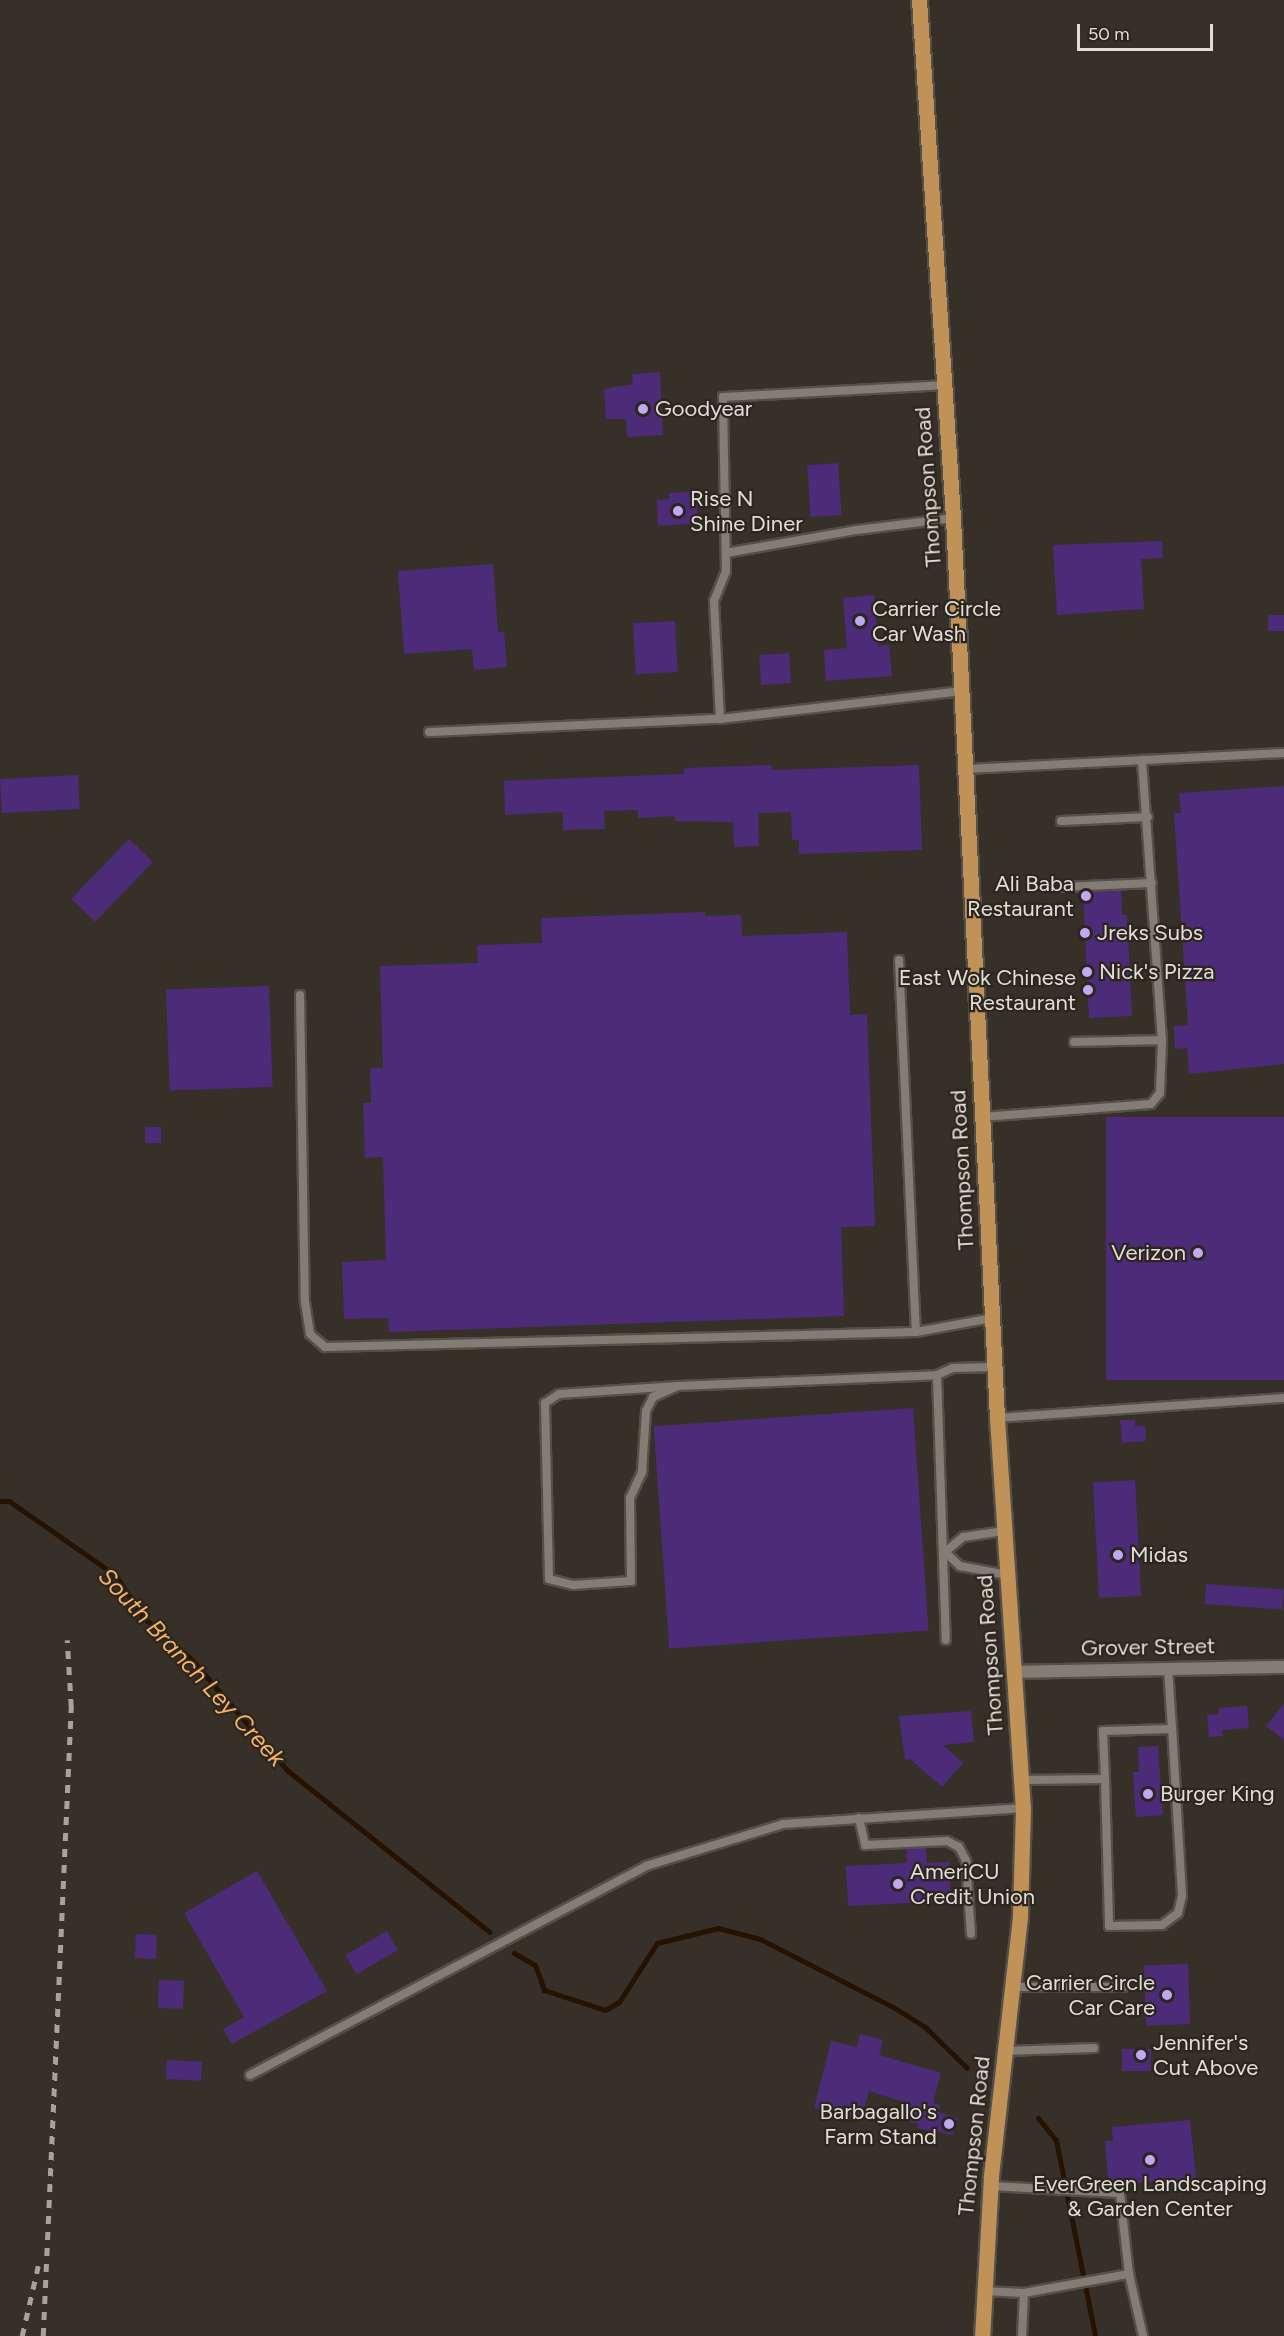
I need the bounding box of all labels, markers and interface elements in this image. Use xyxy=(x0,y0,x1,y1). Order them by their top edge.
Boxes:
scale bar xyxy=(1080,12,1216,50)
text: 50 m xyxy=(1088,23,1130,45)
place label: Goodyear xyxy=(655,396,752,422)
marker: Goodyear xyxy=(636,402,650,416)
street label: Thompson Road xyxy=(909,406,947,568)
place label: Rise N Shine Diner xyxy=(690,485,803,536)
marker: Rise N Shine Diner xyxy=(671,504,685,518)
place label: Carrier Circle Car Wash xyxy=(872,595,1001,646)
marker: Carrier Circle Car Wash xyxy=(853,614,867,628)
place label: Ali Baba Restaurant xyxy=(967,870,1074,921)
marker: Ali Baba Restaurant xyxy=(1079,889,1093,903)
place label: Jreks Subs xyxy=(1097,920,1203,946)
marker: Jreks Subs xyxy=(1078,926,1092,940)
place label: Nick's Pizza xyxy=(1099,959,1214,985)
place label: East Wok Chinese Restaurant xyxy=(899,964,1076,1016)
marker: Nick's Pizza xyxy=(1080,965,1094,979)
marker: East Wok Chinese Restaurant xyxy=(1081,983,1095,997)
street label: Thompson Road xyxy=(945,1089,979,1251)
place label: Verizon xyxy=(1111,1240,1186,1266)
marker: Verizon xyxy=(1191,1246,1205,1260)
place label: Midas xyxy=(1130,1542,1188,1568)
marker: Midas xyxy=(1111,1548,1125,1562)
water label: South Branch Ley Creek xyxy=(93,1562,291,1772)
street label: Thompson Road xyxy=(971,1574,1009,1736)
street label: Grover Street xyxy=(1081,1633,1215,1661)
place label: Burger King xyxy=(1160,1781,1275,1807)
marker: Burger King xyxy=(1141,1787,1155,1801)
place label: AmeriCU Credit Union xyxy=(910,1858,1035,1910)
marker: AmeriCU Credit Union xyxy=(891,1877,905,1891)
place label: Carrier Circle Car Care xyxy=(1026,1969,1155,2020)
marker: Carrier Circle Car Care xyxy=(1160,1988,1174,2002)
place label: Jennifer's Cut Above xyxy=(1153,2029,1258,2080)
marker: Jennifer's Cut Above xyxy=(1134,2048,1148,2062)
street label: Thompson Road xyxy=(952,2055,996,2217)
place label: Barbagallo's Farm Stand xyxy=(820,2098,937,2150)
marker: Barbagallo's Farm Stand xyxy=(942,2117,956,2131)
marker: EverGreen Landscaping & Garden Center xyxy=(1143,2153,1157,2167)
place label: EverGreen Landscaping & Garden Center xyxy=(1033,2170,1267,2222)

